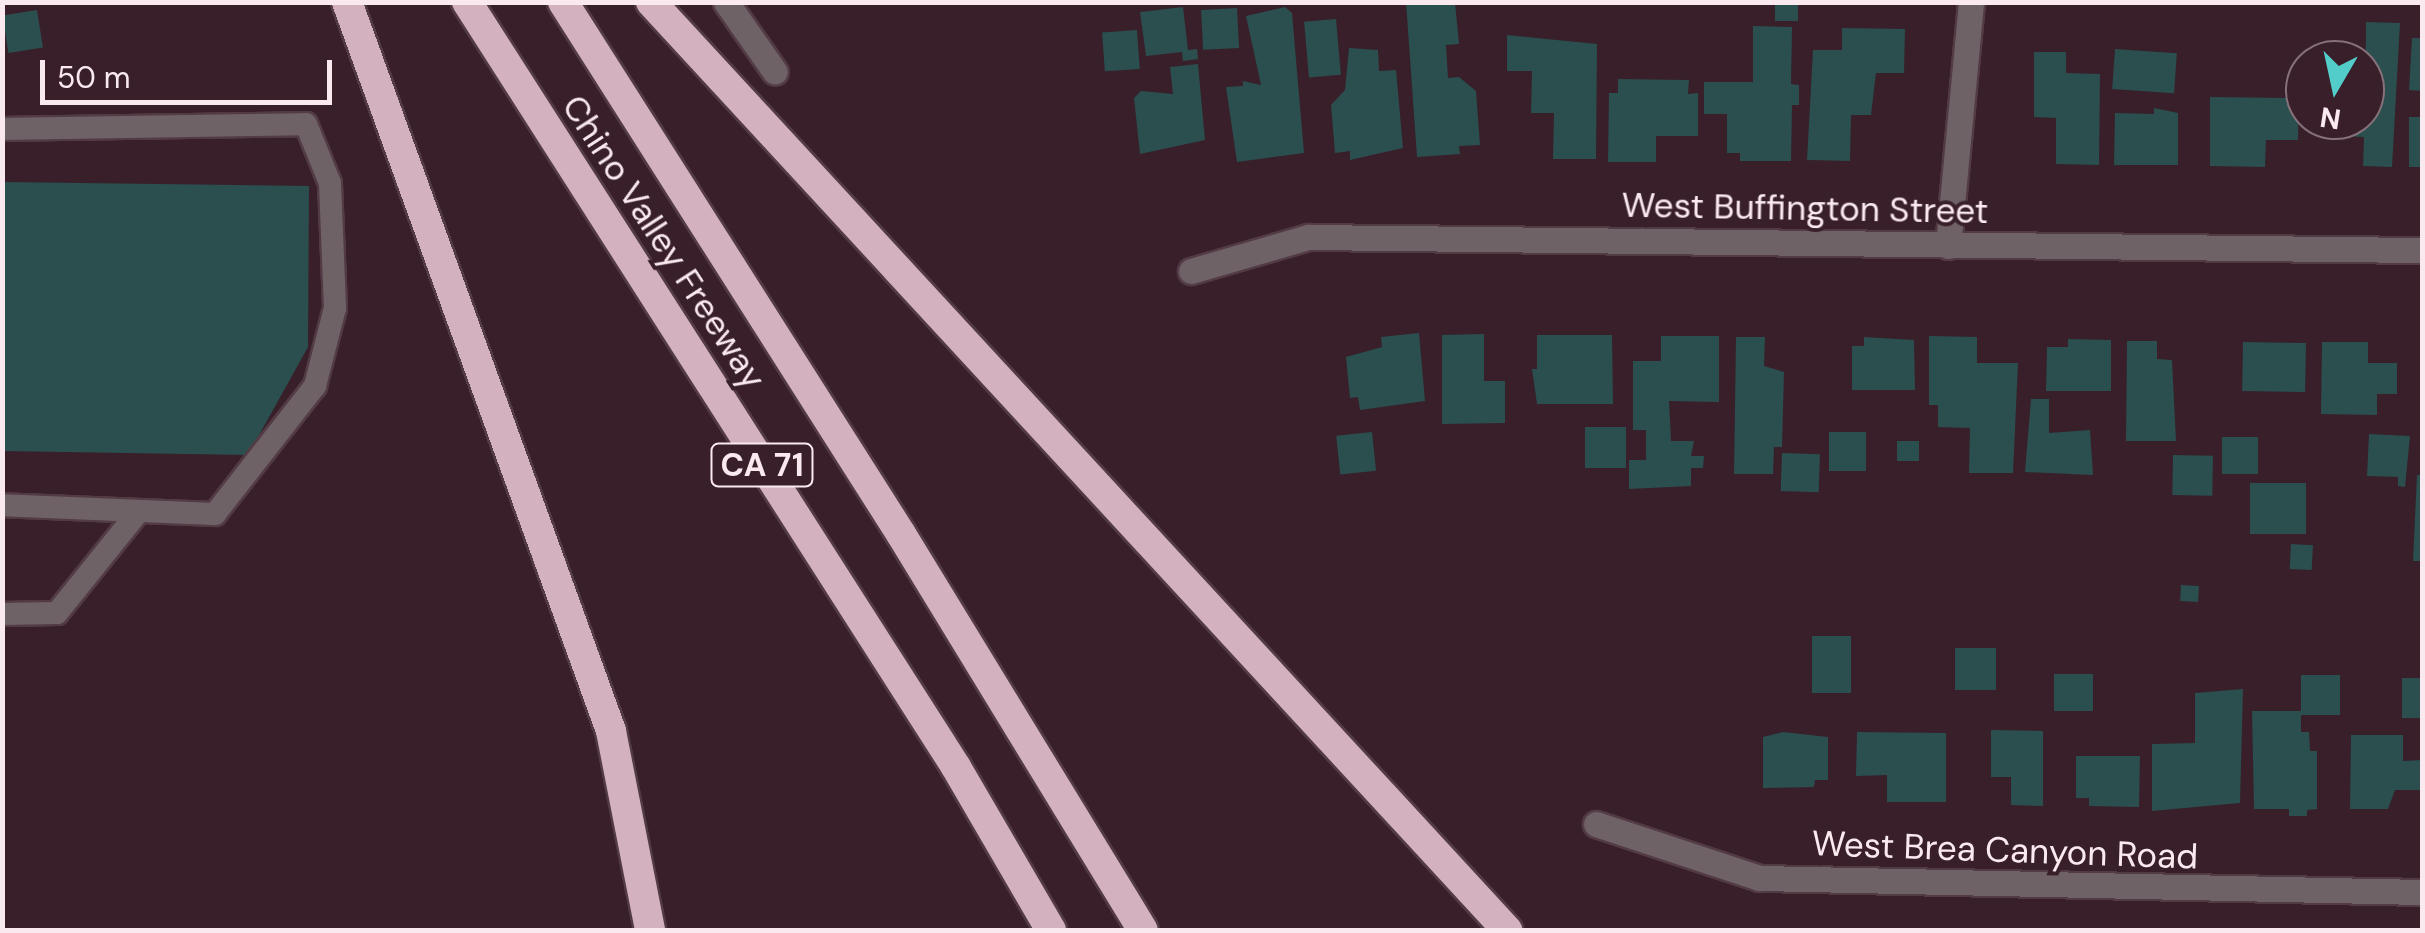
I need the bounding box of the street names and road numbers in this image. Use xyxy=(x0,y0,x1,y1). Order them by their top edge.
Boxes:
street label: Chino Valley Freeway xyxy=(553,87,775,397)
street label: West Buffington Street xyxy=(1621,184,1989,232)
road number: CA 71 xyxy=(710,438,814,492)
street label: West Brea Canyon Road xyxy=(1811,822,2199,878)

